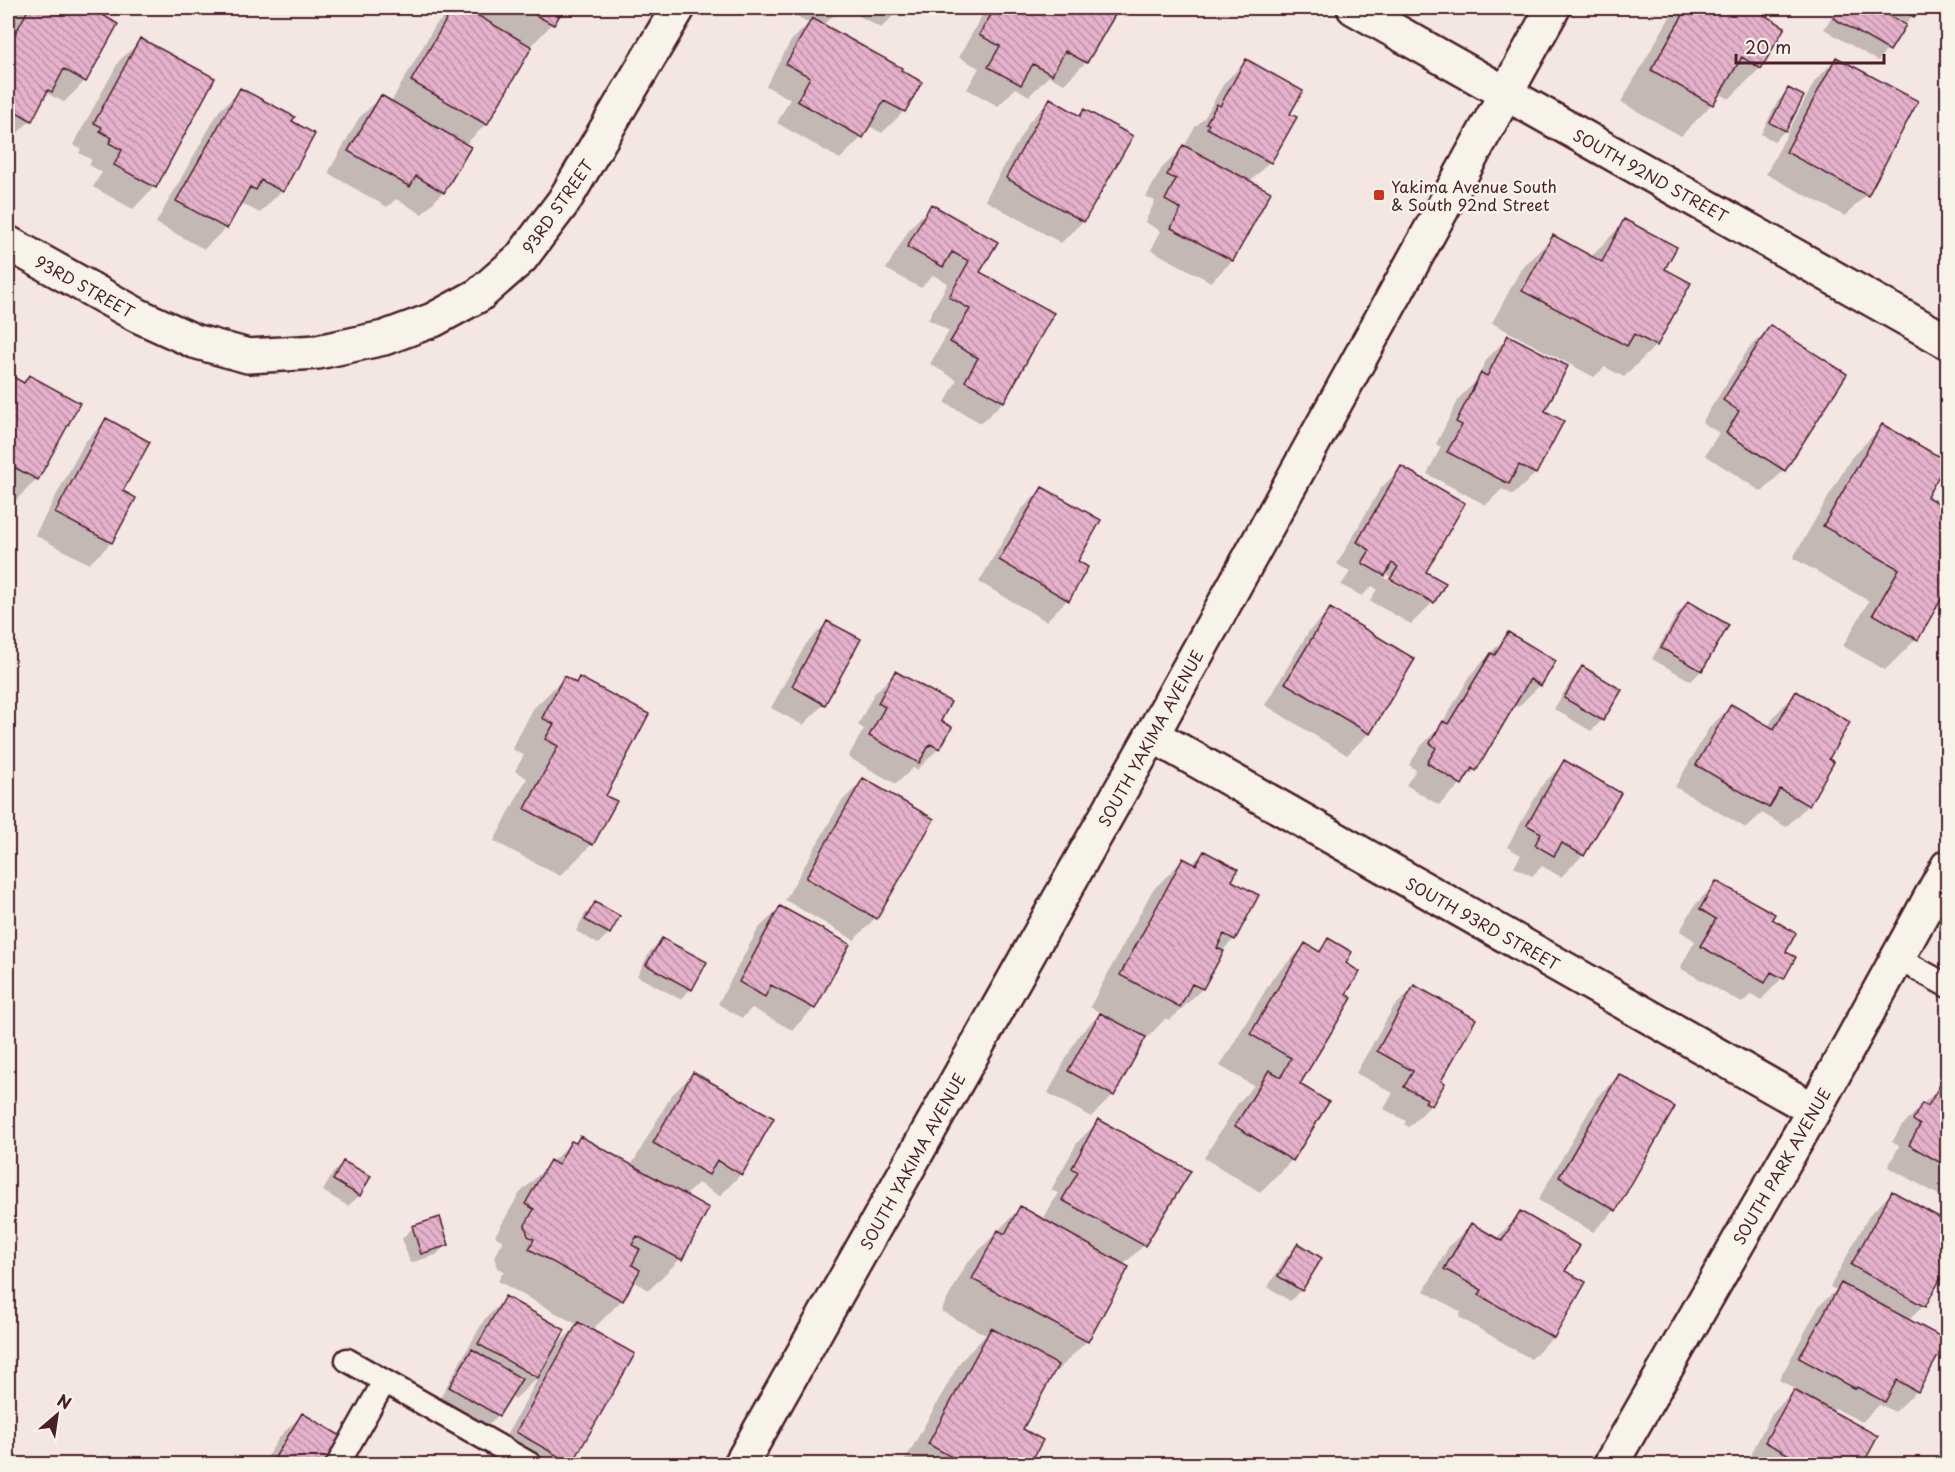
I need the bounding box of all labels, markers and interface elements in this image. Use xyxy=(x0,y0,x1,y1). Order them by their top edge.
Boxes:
scale bar xyxy=(1736,27,1884,65)
text: 20 m xyxy=(1745,33,1791,60)
street label: SOUTH 92ND STREET xyxy=(1569,122,1733,228)
street label: 93RD STREET xyxy=(516,154,598,258)
place label: Yakima Avenue South & South 92nd Street xyxy=(1391,174,1557,216)
marker: Yakima Avenue South & South 92nd Street xyxy=(1372,188,1386,202)
street label: 93RD STREET xyxy=(31,249,139,323)
street label: SOUTH YAKIMA AVENUE xyxy=(1091,645,1209,831)
street label: SOUTH 93RD STREET xyxy=(1402,871,1564,975)
street label: SOUTH YAKIMA AVENUE xyxy=(853,1068,971,1254)
street label: SOUTH PARK AVENUE xyxy=(1726,1083,1836,1249)
north arrow xyxy=(27,1385,87,1445)
text: N xyxy=(53,1387,76,1415)

